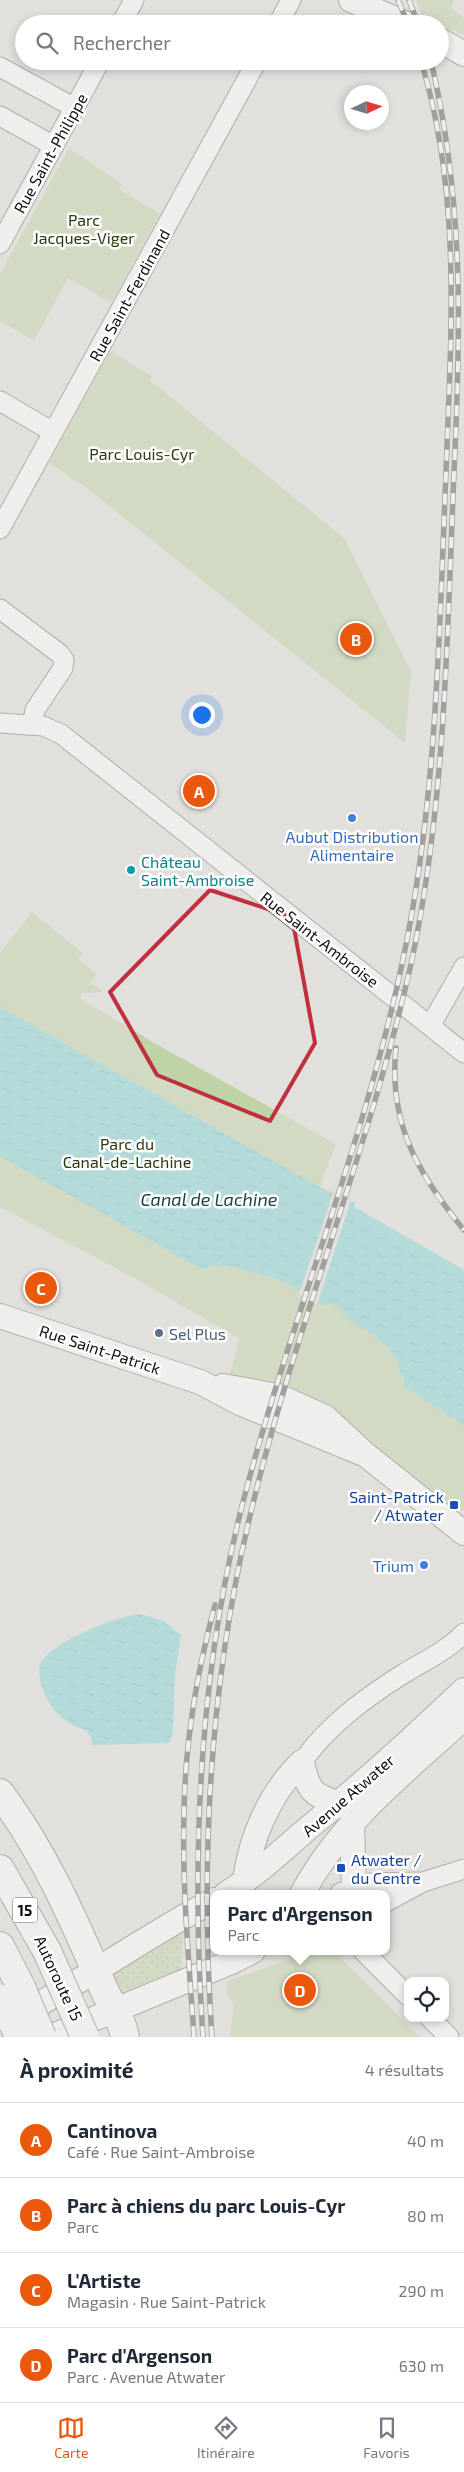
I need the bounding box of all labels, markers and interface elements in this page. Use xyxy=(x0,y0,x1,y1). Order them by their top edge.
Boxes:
search box xyxy=(15,15,449,70)
icon: search xyxy=(33,29,61,57)
text: Rechercher xyxy=(73,31,171,54)
north arrow xyxy=(344,85,389,130)
street label: Rue Saint-Philippe xyxy=(9,90,91,216)
park label: Parc Jacques-Viger xyxy=(33,210,135,247)
street label: Rue Saint-Ferdinand xyxy=(85,226,173,364)
park label: Parc Louis-Cyr xyxy=(89,444,195,463)
pin: B xyxy=(340,620,372,658)
your location xyxy=(189,702,215,728)
pin: A xyxy=(183,772,215,810)
marker: Aubut Distribution Alimentaire xyxy=(346,812,358,824)
place label: Aubut Distribution Alimentaire xyxy=(286,827,418,864)
place label: Château Saint-Ambroise xyxy=(141,852,254,889)
marker: Château Saint-Ambroise xyxy=(125,864,137,876)
street label: Rue Saint-Ambroise xyxy=(257,887,383,991)
park label: Parc du Canal-de-Lachine xyxy=(63,1134,191,1171)
water label: Canal de Lachine xyxy=(141,1188,278,1210)
pin: C xyxy=(25,1269,57,1307)
street label: Rue Saint-Patrick xyxy=(37,1320,163,1378)
place label: Sel Plus xyxy=(169,1324,226,1343)
marker: Sel Plus xyxy=(153,1327,165,1339)
place label: Saint-Patrick / Atwater xyxy=(349,1487,445,1524)
marker: Saint-Patrick / Atwater xyxy=(448,1499,460,1511)
place label: Trium xyxy=(373,1556,414,1575)
marker: Trium xyxy=(418,1559,430,1571)
street label: Avenue Atwater xyxy=(298,1749,398,1840)
place label: Atwater / du Centre xyxy=(351,1850,421,1887)
marker: Atwater / du Centre xyxy=(335,1862,347,1874)
popup xyxy=(210,1890,390,1955)
road number: 15 xyxy=(12,1898,38,1922)
text: Parc d'Argenson xyxy=(227,1902,373,1925)
text: Parc xyxy=(227,1925,260,1944)
street label: Autoroute 15 xyxy=(31,1932,87,2024)
pin: D xyxy=(284,1971,316,2009)
map controls xyxy=(404,1977,449,2022)
button: locate xyxy=(404,1977,449,2022)
text: À proximité xyxy=(20,2057,134,2082)
text: 4 résultats xyxy=(365,2060,444,2079)
text: Cantinova xyxy=(67,2119,157,2142)
text: A xyxy=(31,2131,41,2150)
text: 40 m xyxy=(407,2131,444,2150)
text: Café · Rue Saint-Ambroise xyxy=(67,2142,255,2161)
text: Parc à chiens du parc Louis-Cyr xyxy=(67,2194,345,2217)
text: B xyxy=(31,2206,41,2225)
text: 80 m xyxy=(407,2206,444,2225)
text: Parc xyxy=(67,2217,99,2236)
text: L'Artiste xyxy=(67,2269,141,2292)
text: C xyxy=(31,2281,41,2300)
text: 290 m xyxy=(399,2281,444,2300)
text: Magasin · Rue Saint-Patrick xyxy=(67,2292,266,2311)
text: Parc d'Argenson xyxy=(67,2344,212,2367)
text: D xyxy=(31,2356,41,2375)
text: 630 m xyxy=(399,2356,444,2375)
text: Parc · Avenue Atwater xyxy=(67,2367,225,2386)
tab: Carte xyxy=(54,2414,88,2461)
tab: Itinéraire xyxy=(197,2414,255,2461)
tab: Favoris xyxy=(363,2414,410,2461)

